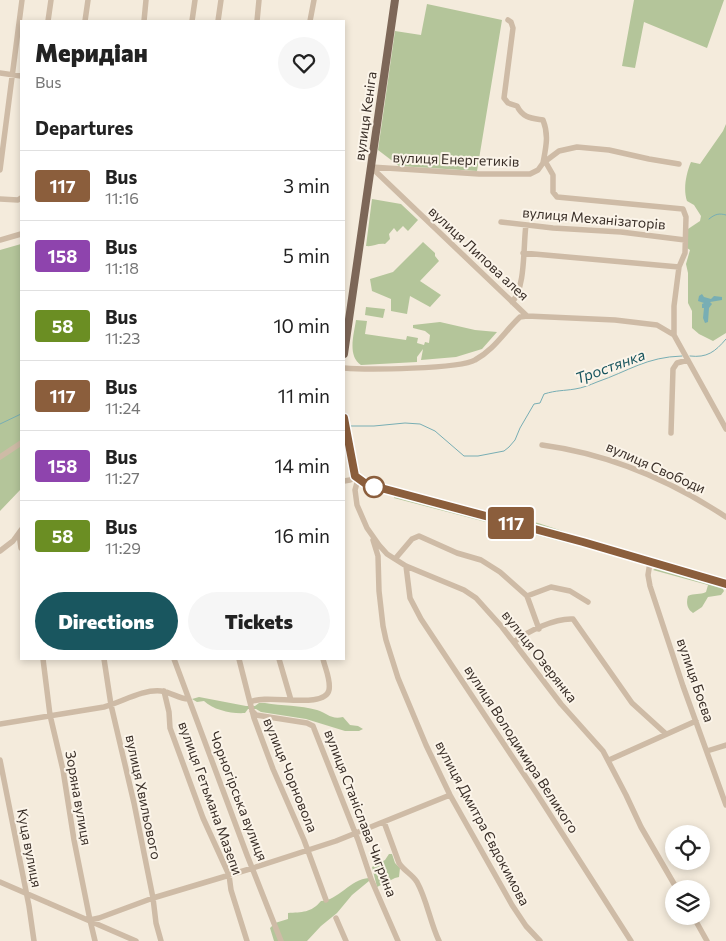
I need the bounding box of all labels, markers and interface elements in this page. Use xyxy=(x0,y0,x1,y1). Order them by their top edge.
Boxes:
button: heart xyxy=(278,37,330,89)
text: Меридіан xyxy=(35,38,148,67)
street label: вулиця Кеніга xyxy=(350,70,380,162)
text: Bus xyxy=(35,72,62,91)
text: Departures xyxy=(35,116,133,139)
street label: вулиця Енергетиків xyxy=(392,148,520,170)
text: Bus xyxy=(105,165,137,188)
text: 3 min xyxy=(283,174,330,197)
text: 117 xyxy=(49,175,76,197)
text: 11:16 xyxy=(105,188,139,207)
street label: вулиця Липова алея xyxy=(425,202,533,304)
street label: вулиця Механізаторів xyxy=(522,203,666,233)
text: Bus xyxy=(105,235,137,258)
text: 5 min xyxy=(283,244,330,267)
text: 158 xyxy=(48,245,77,267)
text: 11:18 xyxy=(105,258,139,277)
text: Bus xyxy=(105,305,137,328)
text: 10 min xyxy=(273,314,330,337)
text: 58 xyxy=(52,315,73,337)
text: 11:23 xyxy=(105,328,140,347)
water label: Тростянка xyxy=(573,345,647,387)
text: Bus xyxy=(105,375,137,398)
text: 11 min xyxy=(278,384,330,407)
text: 117 xyxy=(49,385,76,407)
text: 11:24 xyxy=(105,398,141,417)
street label: вулиця Свободи xyxy=(604,438,708,496)
text: Bus xyxy=(105,445,137,468)
text: 14 min xyxy=(274,454,330,477)
text: 158 xyxy=(48,455,77,477)
text: 11:27 xyxy=(105,468,140,487)
unlabelled marker xyxy=(363,476,385,498)
line badge: 117 xyxy=(482,507,540,539)
text: 117 xyxy=(498,512,524,534)
text: Bus xyxy=(105,515,137,538)
text: 16 min xyxy=(274,524,330,547)
text: 58 xyxy=(52,525,73,547)
text: 11:29 xyxy=(105,538,141,557)
button: Directions xyxy=(35,592,178,650)
button: Tickets xyxy=(188,592,330,650)
street label: вулиця Озерянка xyxy=(499,607,581,705)
street label: вулиця Боєва xyxy=(674,636,718,724)
street label: вулиця Володимира Великого xyxy=(461,662,583,836)
street label: вулиця Чорновола xyxy=(260,715,322,835)
street label: вулиця Гетьмана Мазепи xyxy=(175,719,247,877)
street label: вулиця Станіслава Чигрина xyxy=(321,727,401,899)
street label: Чорногірська вулиця xyxy=(206,729,272,863)
street label: вулиця Хвильового xyxy=(122,733,166,861)
street label: вулиця Дмитра Євдокимова xyxy=(432,738,534,908)
street label: Зоряна вулиця xyxy=(62,749,96,847)
street label: Куца вулиця xyxy=(14,807,46,889)
map controls xyxy=(665,825,710,925)
button: locate xyxy=(665,825,710,870)
button: layers xyxy=(665,880,710,925)

